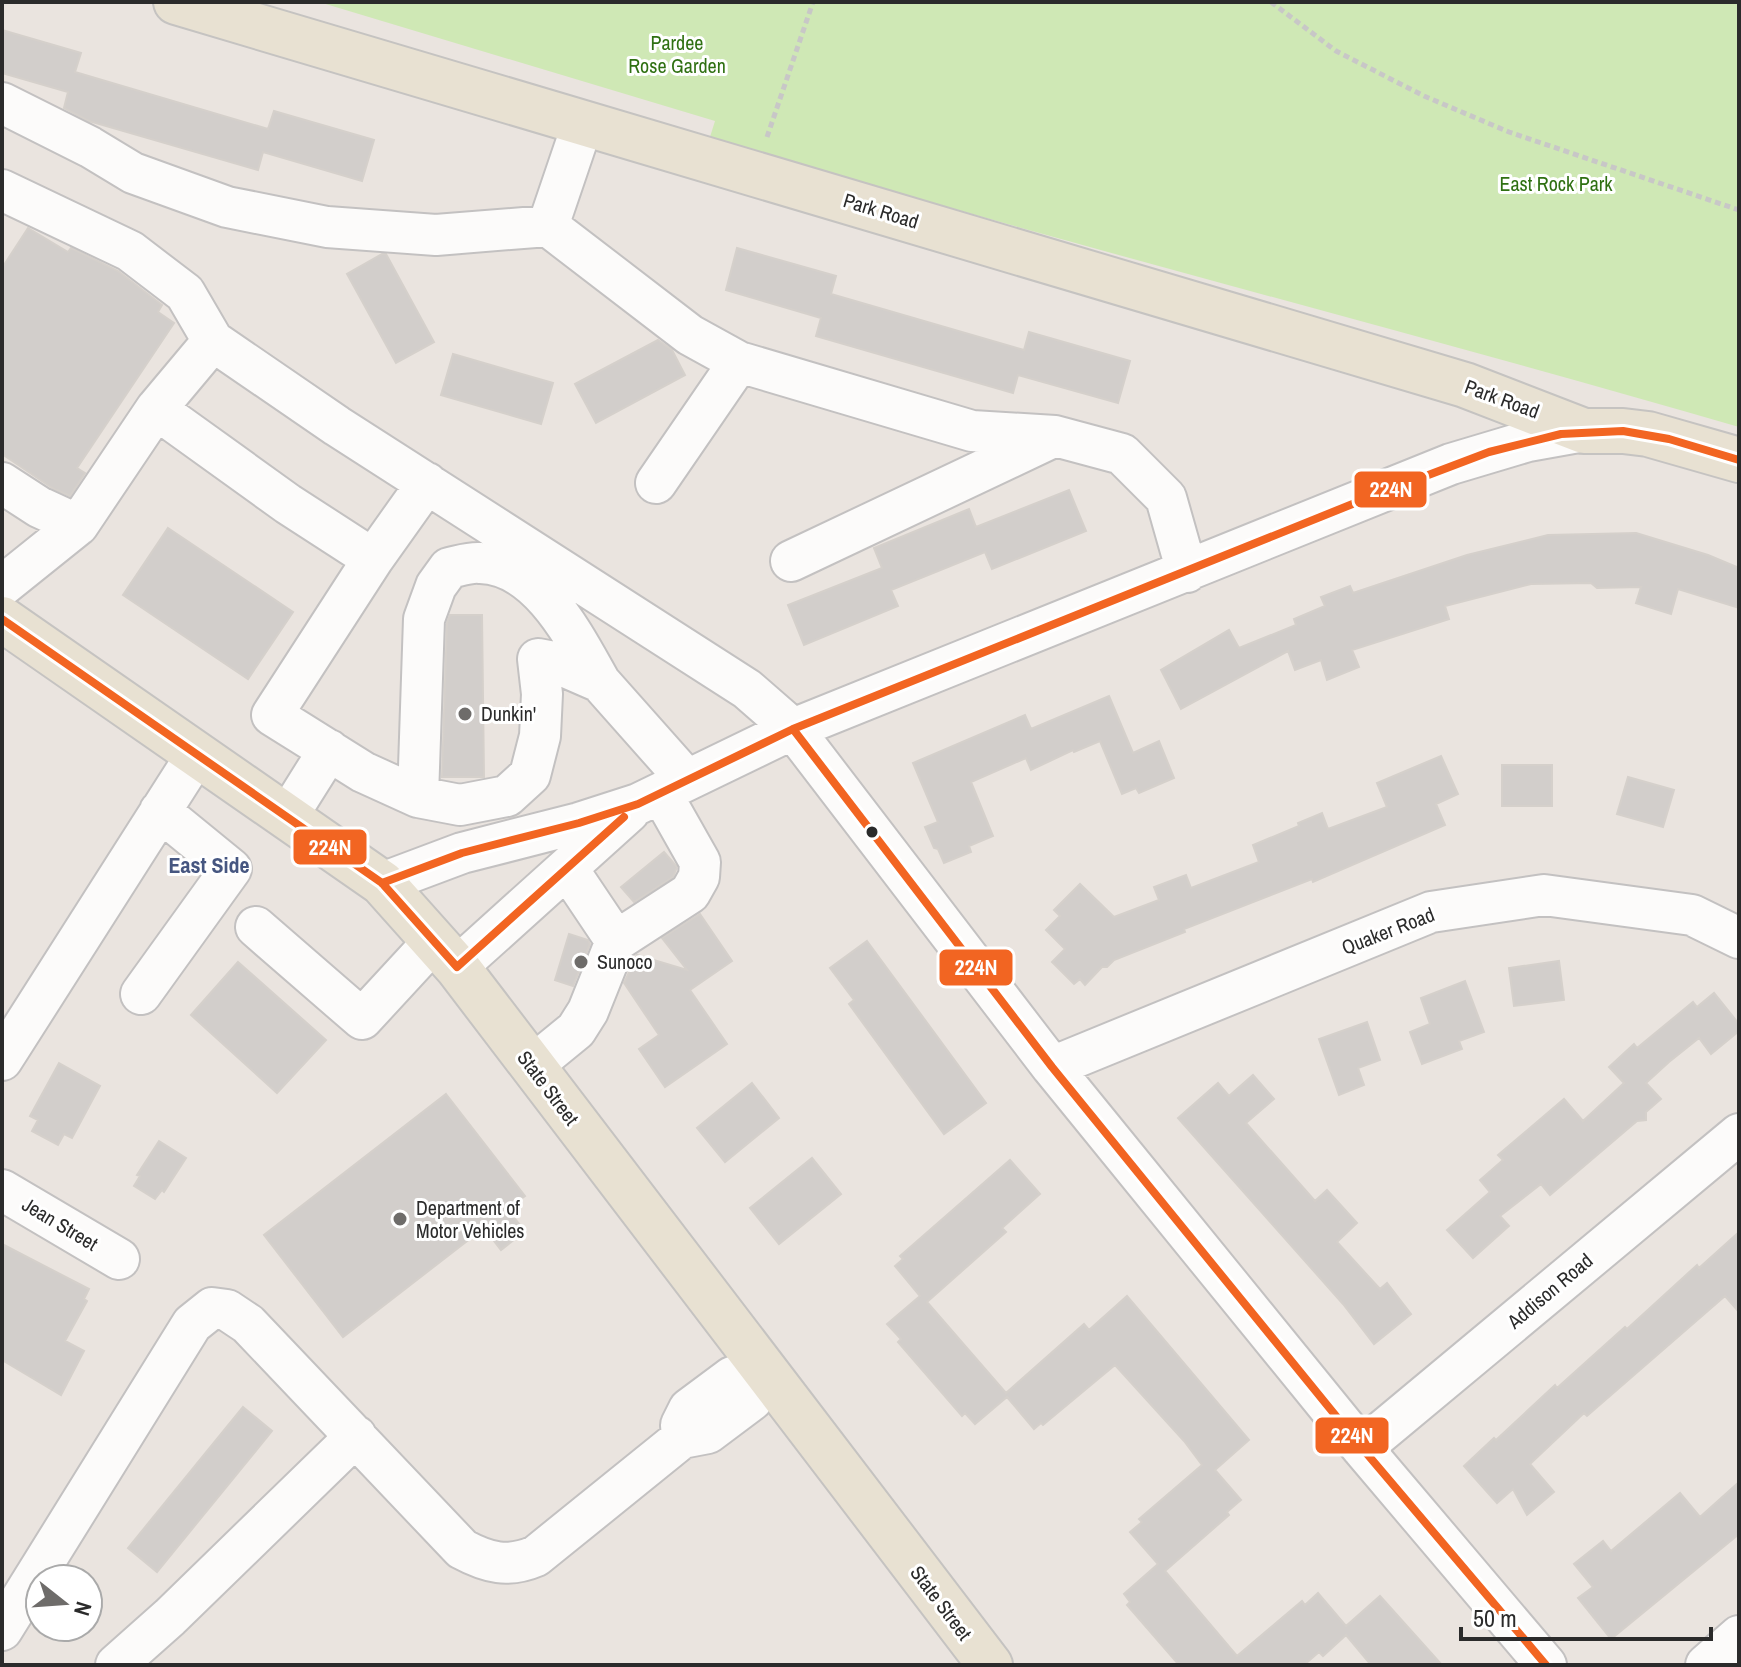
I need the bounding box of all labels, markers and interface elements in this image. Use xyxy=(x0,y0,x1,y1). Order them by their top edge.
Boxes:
park label: Pardee Rose Garden xyxy=(628,29,726,79)
park label: East Rock Park xyxy=(1499,170,1613,197)
street label: Park Road xyxy=(840,186,922,235)
street label: Park Road xyxy=(1461,373,1543,424)
line badge: 224N xyxy=(1353,470,1428,509)
text: 224N xyxy=(1369,474,1413,504)
place label: Dunkin' xyxy=(481,700,536,727)
marker: Dunkin' xyxy=(456,705,474,723)
unlabelled marker xyxy=(864,824,880,840)
line badge: 224N xyxy=(292,828,368,866)
text: 224N xyxy=(308,832,352,862)
district label: East Side xyxy=(168,850,250,880)
street label: Quaker Road xyxy=(1337,900,1438,961)
place label: Sunoco xyxy=(597,948,653,975)
line badge: 224N xyxy=(938,948,1014,987)
text: 224N xyxy=(954,952,998,982)
marker: Sunoco xyxy=(572,953,590,971)
street label: State Street xyxy=(512,1045,586,1131)
street label: Jean Street xyxy=(17,1190,104,1257)
place label: Department of Motor Vehicles xyxy=(416,1194,524,1244)
marker: Department of Motor Vehicles xyxy=(391,1210,409,1228)
street label: Addison Road xyxy=(1500,1247,1598,1335)
line badge: 224N xyxy=(1314,1416,1390,1455)
text: 224N xyxy=(1330,1420,1374,1450)
street label: State Street xyxy=(905,1560,979,1646)
north arrow xyxy=(24,1563,104,1643)
scale bar xyxy=(1461,1591,1711,1641)
text: N xyxy=(67,1598,99,1619)
text: 50 m xyxy=(1473,1602,1517,1634)

